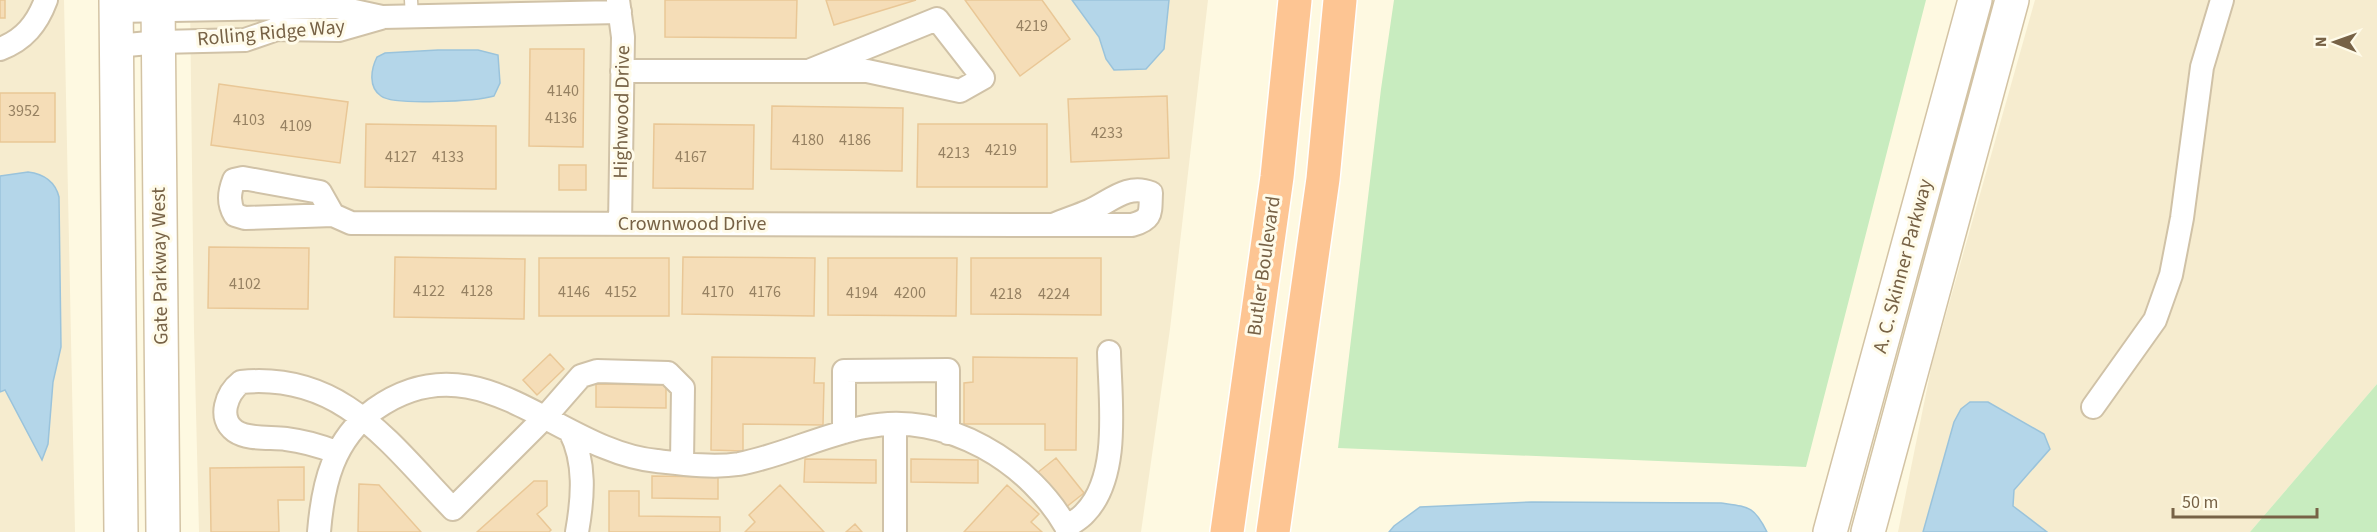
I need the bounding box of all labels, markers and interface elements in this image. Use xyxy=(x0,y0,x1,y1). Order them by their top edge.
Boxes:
north arrow xyxy=(2305,12,2365,72)
street label: Rolling Ridge Way xyxy=(196,13,347,53)
house number: 4219 xyxy=(1016,15,1048,37)
text: N xyxy=(2310,36,2332,47)
street label: Highwood Drive xyxy=(607,45,637,179)
house number: 4140 xyxy=(547,80,579,102)
house number: 3952 xyxy=(8,100,40,122)
house number: 4136 xyxy=(545,107,577,129)
house number: 4103 xyxy=(233,109,265,131)
house number: 4109 xyxy=(280,115,312,137)
house number: 4233 xyxy=(1091,122,1123,144)
house number: 4180 xyxy=(792,129,824,151)
house number: 4186 xyxy=(839,129,871,151)
house number: 4219 xyxy=(985,139,1017,161)
house number: 4213 xyxy=(938,142,970,164)
house number: 4127 xyxy=(385,146,417,168)
house number: 4133 xyxy=(432,146,464,168)
house number: 4167 xyxy=(675,146,707,168)
street label: A. C. Skinner Parkway xyxy=(1866,175,1940,356)
street label: Gate Parkway West xyxy=(145,187,175,345)
street label: Butler Boulevard xyxy=(1240,194,1288,338)
street label: Crownwood Drive xyxy=(618,210,766,238)
house number: 4102 xyxy=(229,273,261,295)
house number: 4122 xyxy=(413,280,445,302)
house number: 4128 xyxy=(461,280,493,302)
house number: 4146 xyxy=(558,281,590,303)
house number: 4152 xyxy=(605,281,637,303)
house number: 4170 xyxy=(702,281,734,303)
house number: 4176 xyxy=(749,281,781,303)
house number: 4194 xyxy=(846,282,878,304)
house number: 4200 xyxy=(894,282,926,304)
house number: 4218 xyxy=(990,283,1022,305)
house number: 4224 xyxy=(1038,283,1070,305)
scale bar xyxy=(2173,481,2317,519)
text: 50 m xyxy=(2182,490,2218,515)

